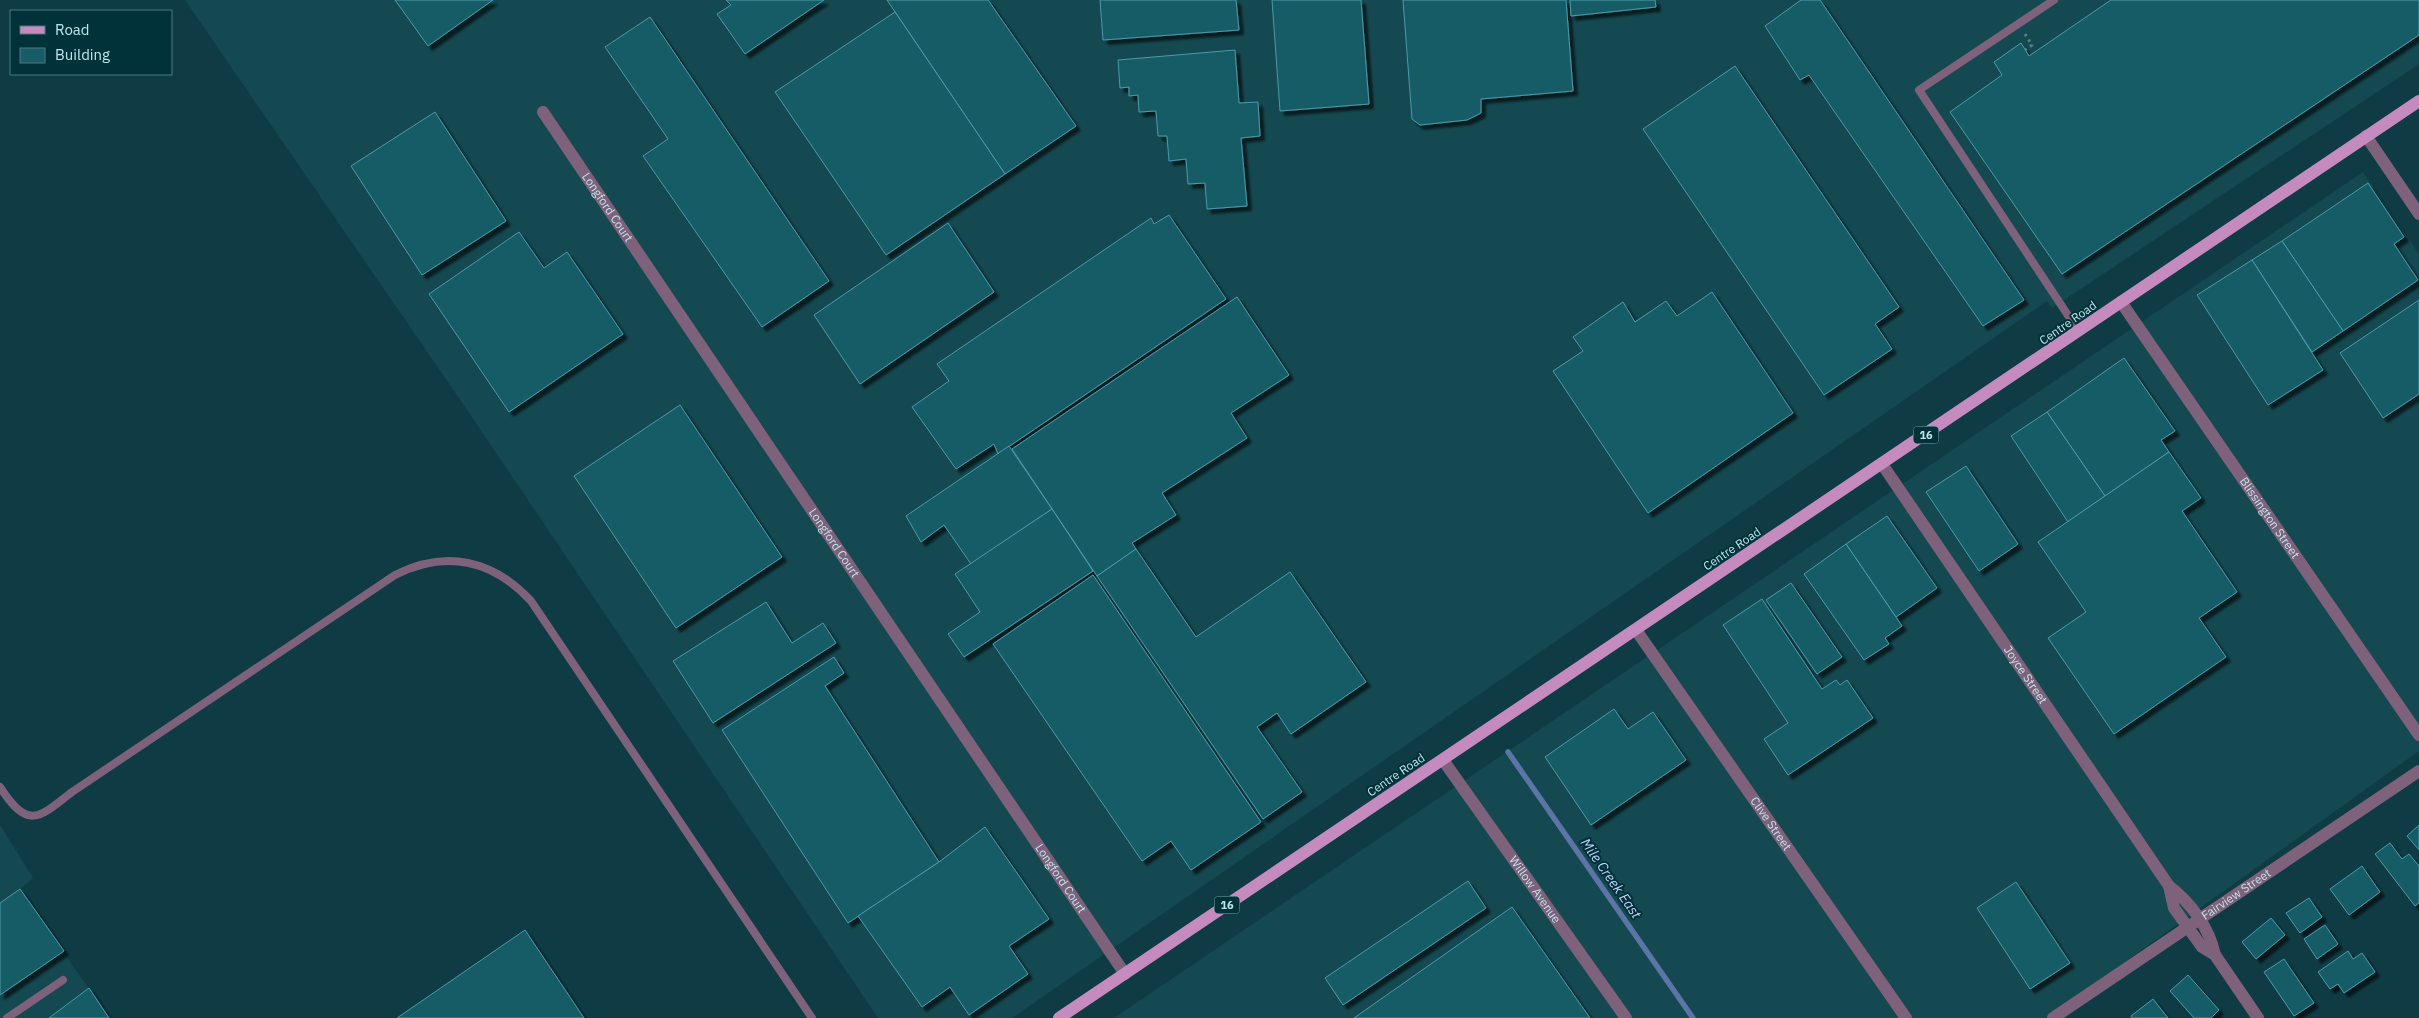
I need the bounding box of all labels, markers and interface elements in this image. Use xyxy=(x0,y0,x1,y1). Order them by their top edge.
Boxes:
legend xyxy=(10,10,172,75)
text: Road xyxy=(55,20,90,39)
text: Building xyxy=(55,45,110,64)
street label: Longford Court xyxy=(579,170,636,244)
street label: Centre Road xyxy=(2036,297,2099,348)
road number: 16 xyxy=(1914,426,1938,444)
street label: Blissington Street xyxy=(2237,474,2303,561)
street label: Longford Court xyxy=(806,505,863,580)
street label: Centre Road xyxy=(1700,524,1763,573)
street label: Joyce Street xyxy=(2001,643,2051,707)
street label: Centre Road xyxy=(1364,750,1427,799)
street label: Clive Street xyxy=(1747,794,1795,853)
water label: Mile Creek East xyxy=(1577,834,1646,922)
street label: Longford Court xyxy=(1032,841,1090,916)
street label: Willow Avenue xyxy=(1506,853,1565,926)
street label: Fairview Street xyxy=(2198,865,2274,923)
road number: 16 xyxy=(1214,896,1240,914)

